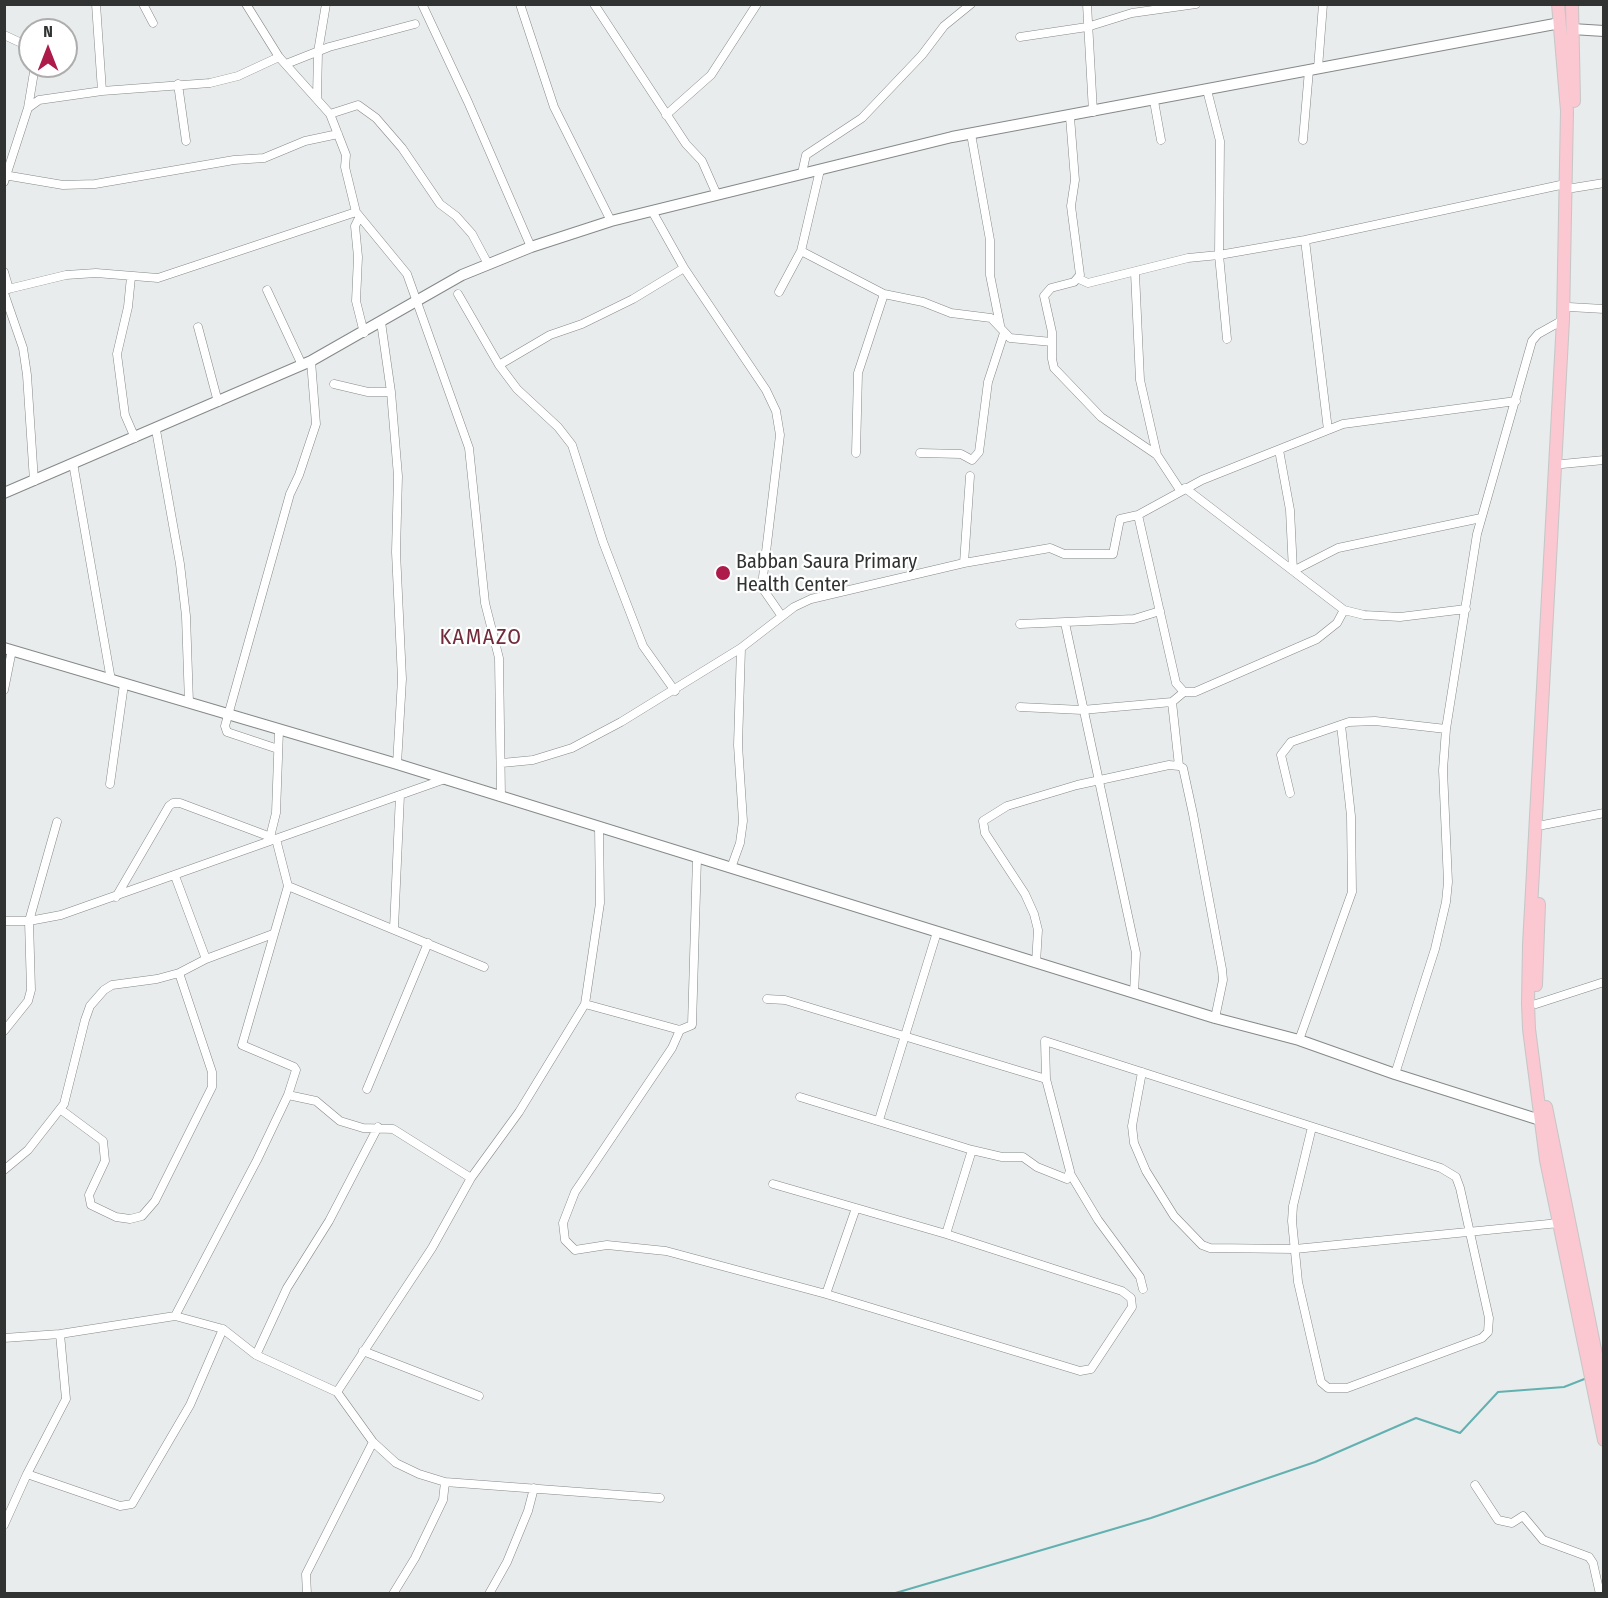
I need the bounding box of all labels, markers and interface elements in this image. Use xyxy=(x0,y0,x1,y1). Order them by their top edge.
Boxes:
north arrow xyxy=(18,18,78,78)
text: N xyxy=(43,22,53,41)
place label: Babban Saura Primary Health Center xyxy=(736,550,917,597)
marker: Babban Saura Primary Health Center xyxy=(714,564,732,582)
district label: KAMAZO xyxy=(439,625,523,651)

